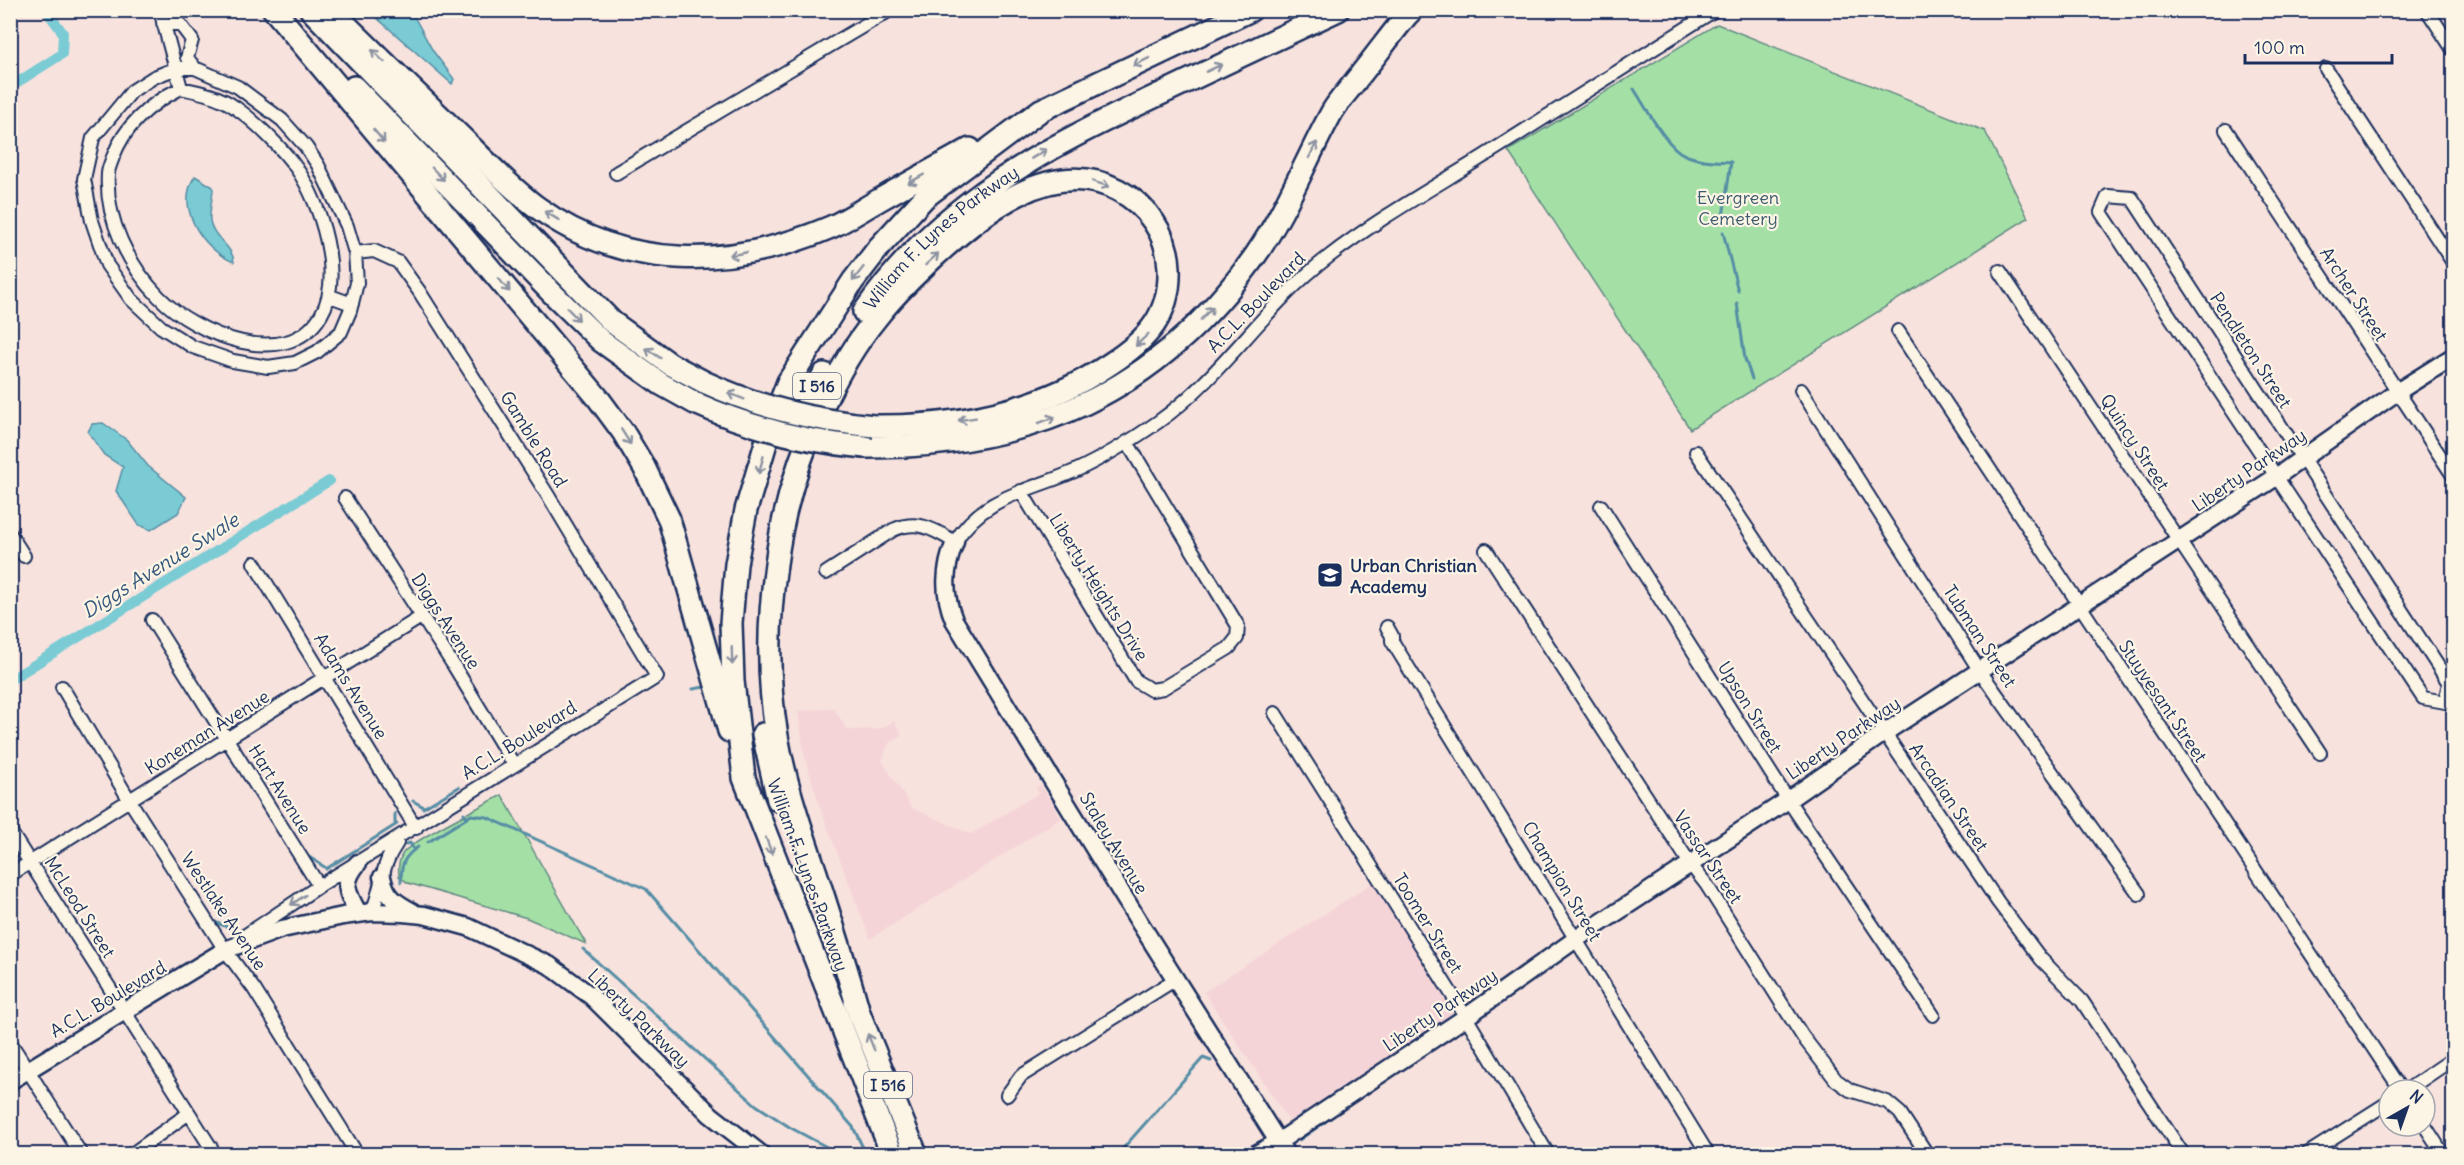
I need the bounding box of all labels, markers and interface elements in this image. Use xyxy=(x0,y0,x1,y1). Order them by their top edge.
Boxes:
scale bar xyxy=(2245,27,2392,65)
text: 100 m xyxy=(2254,36,2305,59)
one-way arrow xyxy=(371,49,386,63)
one-way arrow xyxy=(1132,57,1150,68)
one-way arrow xyxy=(1205,62,1223,74)
one-way arrow xyxy=(372,128,386,143)
one-way arrow xyxy=(1307,142,1319,159)
one-way arrow xyxy=(1030,148,1047,160)
street label: William F. Lynes Parkway xyxy=(858,160,1022,314)
one-way arrow xyxy=(431,166,445,181)
one-way arrow xyxy=(908,174,926,185)
one-way arrow xyxy=(1091,179,1110,190)
park label: Evergreen Cemetery xyxy=(1697,186,1779,230)
one-way arrow xyxy=(544,210,561,222)
street label: Archer Street xyxy=(2315,243,2393,345)
street label: A.C.L. Boulevard xyxy=(1202,247,1310,357)
one-way arrow xyxy=(729,249,748,260)
one-way arrow xyxy=(924,252,939,267)
one-way arrow xyxy=(852,266,865,282)
one-way arrow xyxy=(497,277,511,292)
street label: Pendleton Street xyxy=(2205,288,2297,412)
one-way arrow xyxy=(1200,306,1214,321)
one-way arrow xyxy=(566,307,581,322)
one-way arrow xyxy=(1134,332,1149,347)
one-way arrow xyxy=(645,347,662,359)
road number: I 516 xyxy=(793,373,841,399)
street label: Gamble Road xyxy=(495,387,573,492)
one-way arrow xyxy=(727,390,745,401)
street label: Quincy Street xyxy=(2095,390,2175,494)
one-way arrow xyxy=(957,414,977,425)
one-way arrow xyxy=(1037,414,1055,425)
street label: Liberty Parkway xyxy=(2187,423,2311,517)
one-way arrow xyxy=(620,428,632,445)
one-way arrow xyxy=(755,455,766,474)
water label: Diggs Avenue Swale xyxy=(77,506,244,623)
street label: Liberty Heights Drive xyxy=(1044,509,1154,665)
place label: Urban Christian Academy xyxy=(1350,554,1478,598)
school or university icon: Urban Christian Academy xyxy=(1315,560,1345,590)
street label: Diggs Avenue xyxy=(406,569,486,673)
street label: Tubman Street xyxy=(1938,580,2022,692)
street label: Adams Avenue xyxy=(309,629,393,743)
street label: Stuyvesant Street xyxy=(2114,636,2212,766)
one-way arrow xyxy=(726,646,738,666)
street label: Upson Street xyxy=(1713,657,1787,757)
street label: Koneman Avenue xyxy=(141,685,273,779)
street label: Liberty Parkway xyxy=(1781,691,1905,785)
street label: A.C.L. Boulevard xyxy=(457,695,581,785)
street label: Arcadian Street xyxy=(1904,739,1994,855)
street label: Hart Avenue xyxy=(243,740,317,838)
street label: William F. Lynes Parkway xyxy=(762,775,854,975)
street label: Staley Avenue xyxy=(1075,788,1153,898)
street label: Vassar Street xyxy=(1669,806,1747,908)
street label: Champion Street xyxy=(1517,817,1607,945)
one-way arrow xyxy=(765,836,776,855)
street label: Westlake Avenue xyxy=(176,848,272,974)
street label: McLeod Street xyxy=(40,852,120,962)
street label: Toomer Street xyxy=(1388,869,1468,977)
one-way arrow xyxy=(289,894,306,907)
street label: A.C.L. Boulevard xyxy=(46,955,171,1043)
street label: Liberty Parkway xyxy=(583,963,695,1073)
street label: Liberty Parkway xyxy=(1378,963,1502,1057)
one-way arrow xyxy=(865,1033,876,1051)
road number: I 516 xyxy=(864,1072,912,1098)
north arrow xyxy=(2377,1078,2437,1138)
text: N xyxy=(2406,1085,2427,1108)

